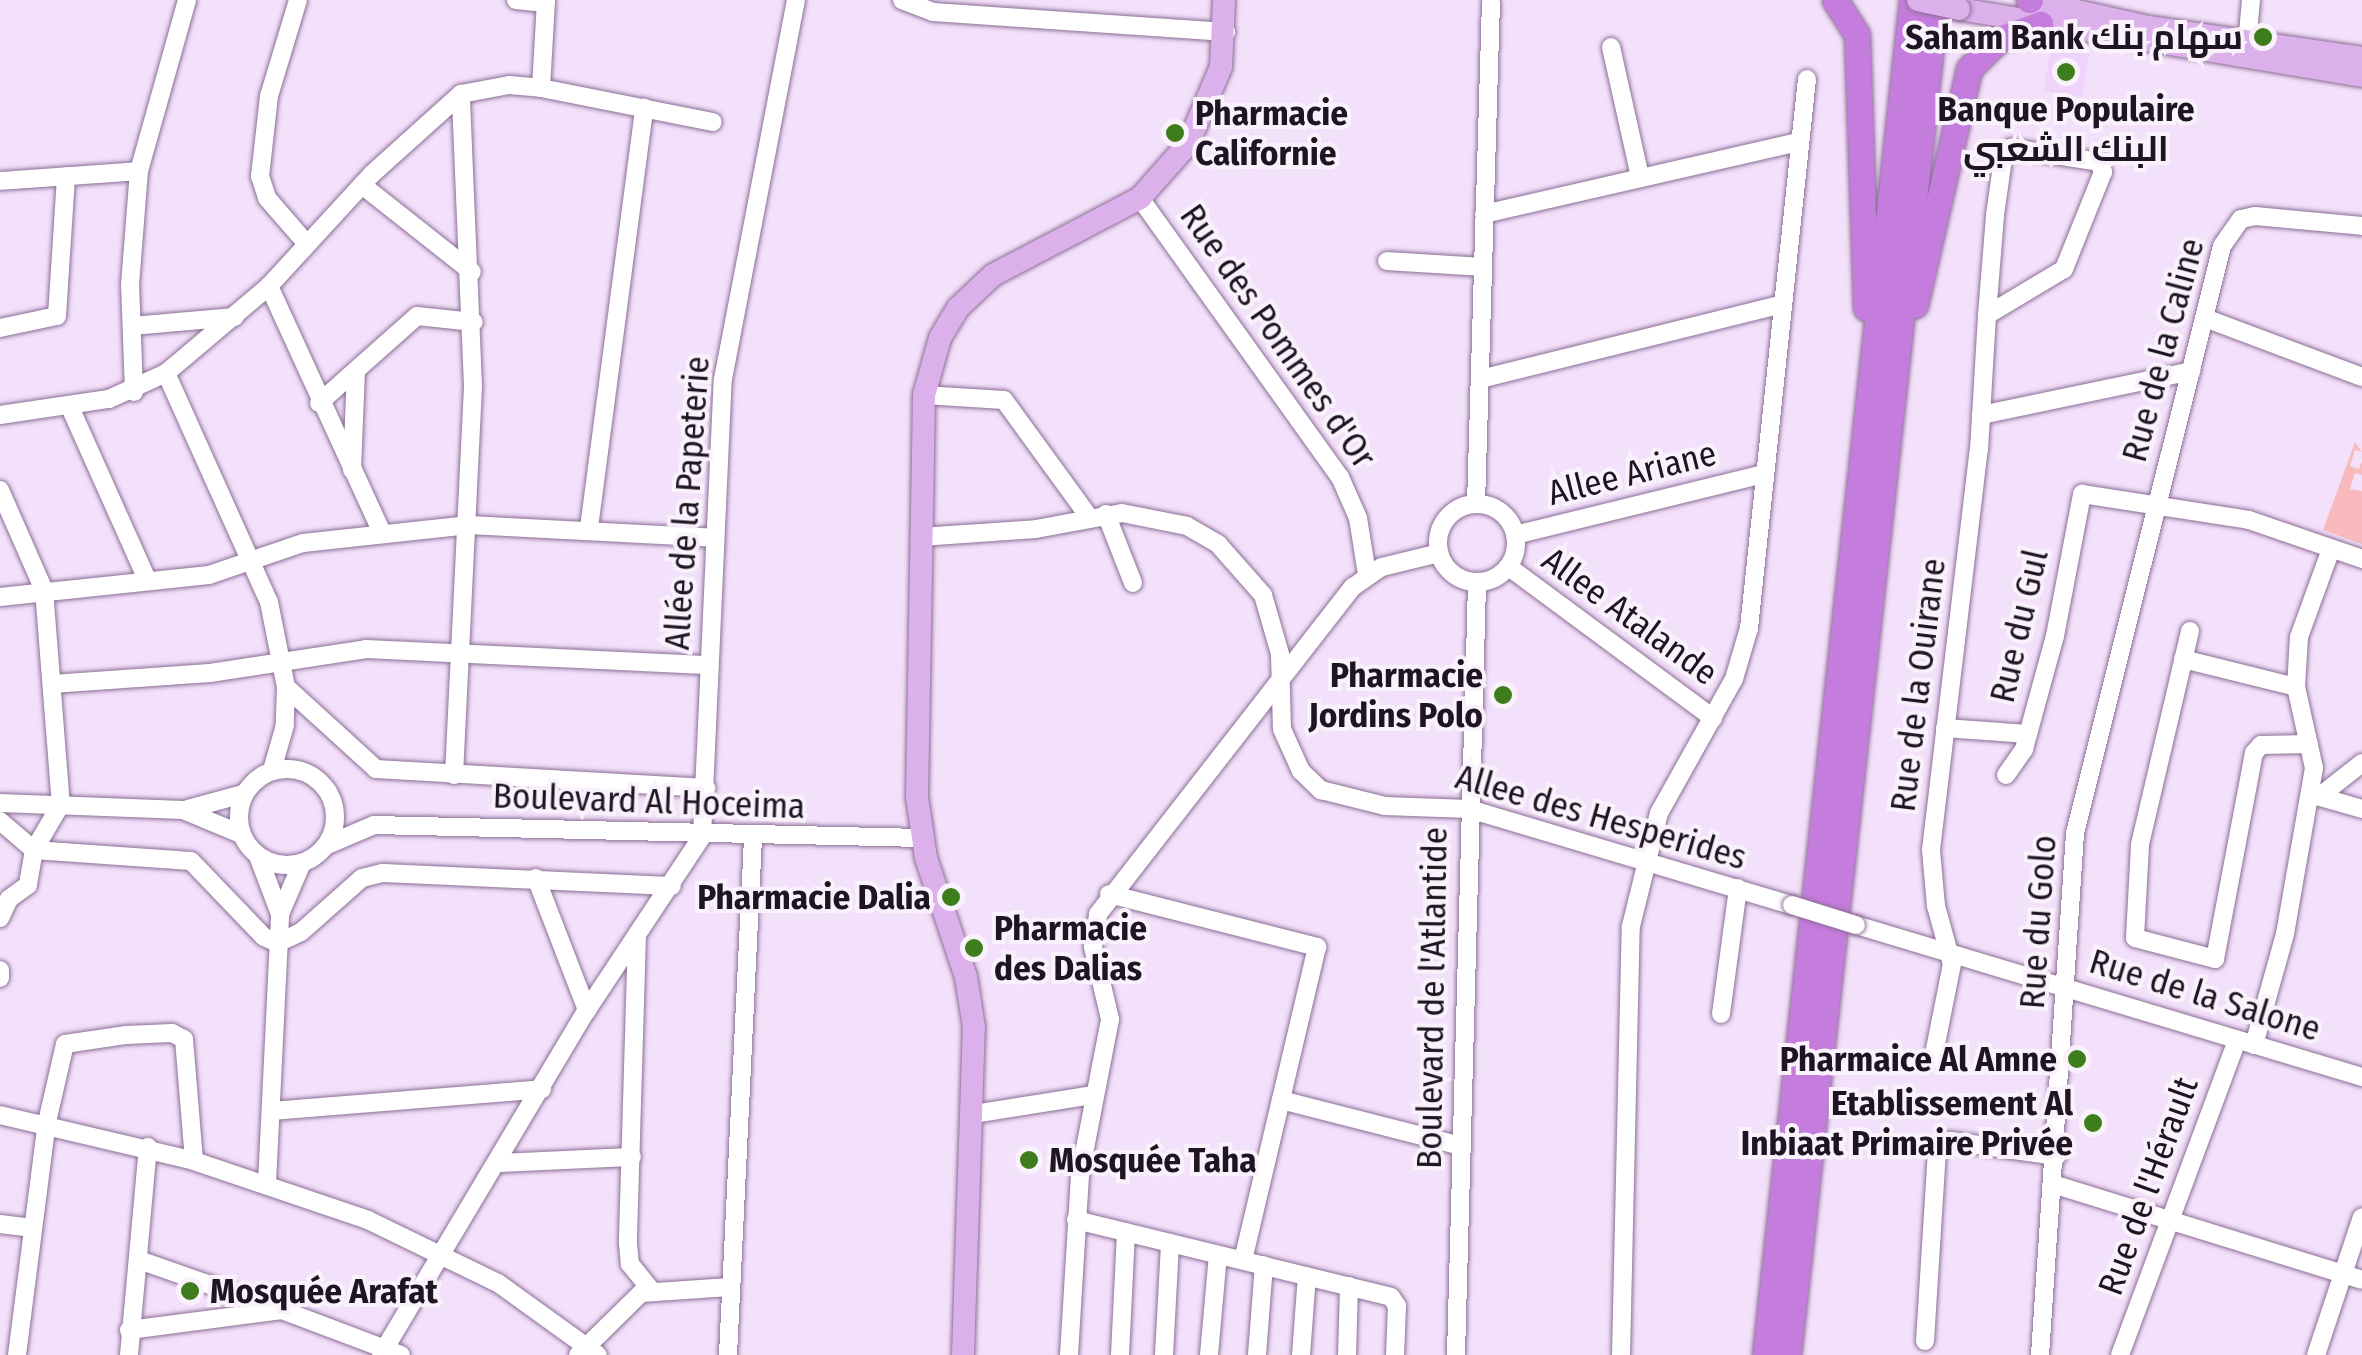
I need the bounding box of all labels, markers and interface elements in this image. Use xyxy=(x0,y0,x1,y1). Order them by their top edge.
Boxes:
place label: Saham Bank سهام بنك xyxy=(1905,16,2243,58)
marker: Saham Bank سهام بنك xyxy=(2252,26,2274,48)
marker: Banque Populaire البنك الشعبي xyxy=(2055,61,2077,83)
place label: Banque Populaire البنك الشعبي xyxy=(1938,88,2194,170)
place label: Pharmacie Californie xyxy=(1195,92,1348,174)
marker: Pharmacie Californie xyxy=(1164,122,1186,144)
street label: Rue des Pommes d'Or xyxy=(1171,196,1385,476)
street label: Rue de la Caline xyxy=(2113,234,2213,466)
street label: Allée de la Papeterie xyxy=(656,355,718,651)
street label: Allee Ariane xyxy=(1544,432,1720,514)
street label: Allee Atalande xyxy=(1534,538,1726,694)
street label: Rue du Gul xyxy=(1981,545,2057,707)
street label: Rue de la Ouirane xyxy=(1882,556,1954,814)
place label: Pharmacie Jordins Polo xyxy=(1308,654,1483,736)
marker: Pharmacie Jordins Polo xyxy=(1492,684,1514,706)
street label: Allee des Hesperides xyxy=(1451,755,1751,879)
street label: Boulevard Al Hoceima xyxy=(492,775,806,827)
street label: Boulevard de l'Atlantide xyxy=(1408,827,1456,1169)
street label: Rue du Golo xyxy=(2011,834,2065,1010)
place label: Pharmacie Dalia xyxy=(697,876,931,918)
marker: Pharmacie Dalia xyxy=(940,886,962,908)
place label: Pharmacie des Dalias xyxy=(994,907,1147,989)
marker: Pharmacie des Dalias xyxy=(963,937,985,959)
street label: Rue de la Salone xyxy=(2085,940,2325,1050)
place label: Pharmaice Al Amne xyxy=(1780,1038,2057,1080)
marker: Pharmaice Al Amne xyxy=(2066,1048,2088,1070)
street label: Rue de l'Hérault xyxy=(2089,1071,2207,1301)
place label: Etablissement Al Inbiaat Primaire Privée xyxy=(1741,1082,2073,1164)
marker: Etablissement Al Inbiaat Primaire Privée xyxy=(2082,1112,2104,1134)
place label: Mosquée Taha xyxy=(1049,1139,1257,1181)
marker: Mosquée Taha xyxy=(1018,1149,1040,1171)
place label: Mosquée Arafat xyxy=(210,1270,438,1312)
marker: Mosquée Arafat xyxy=(179,1280,201,1302)

